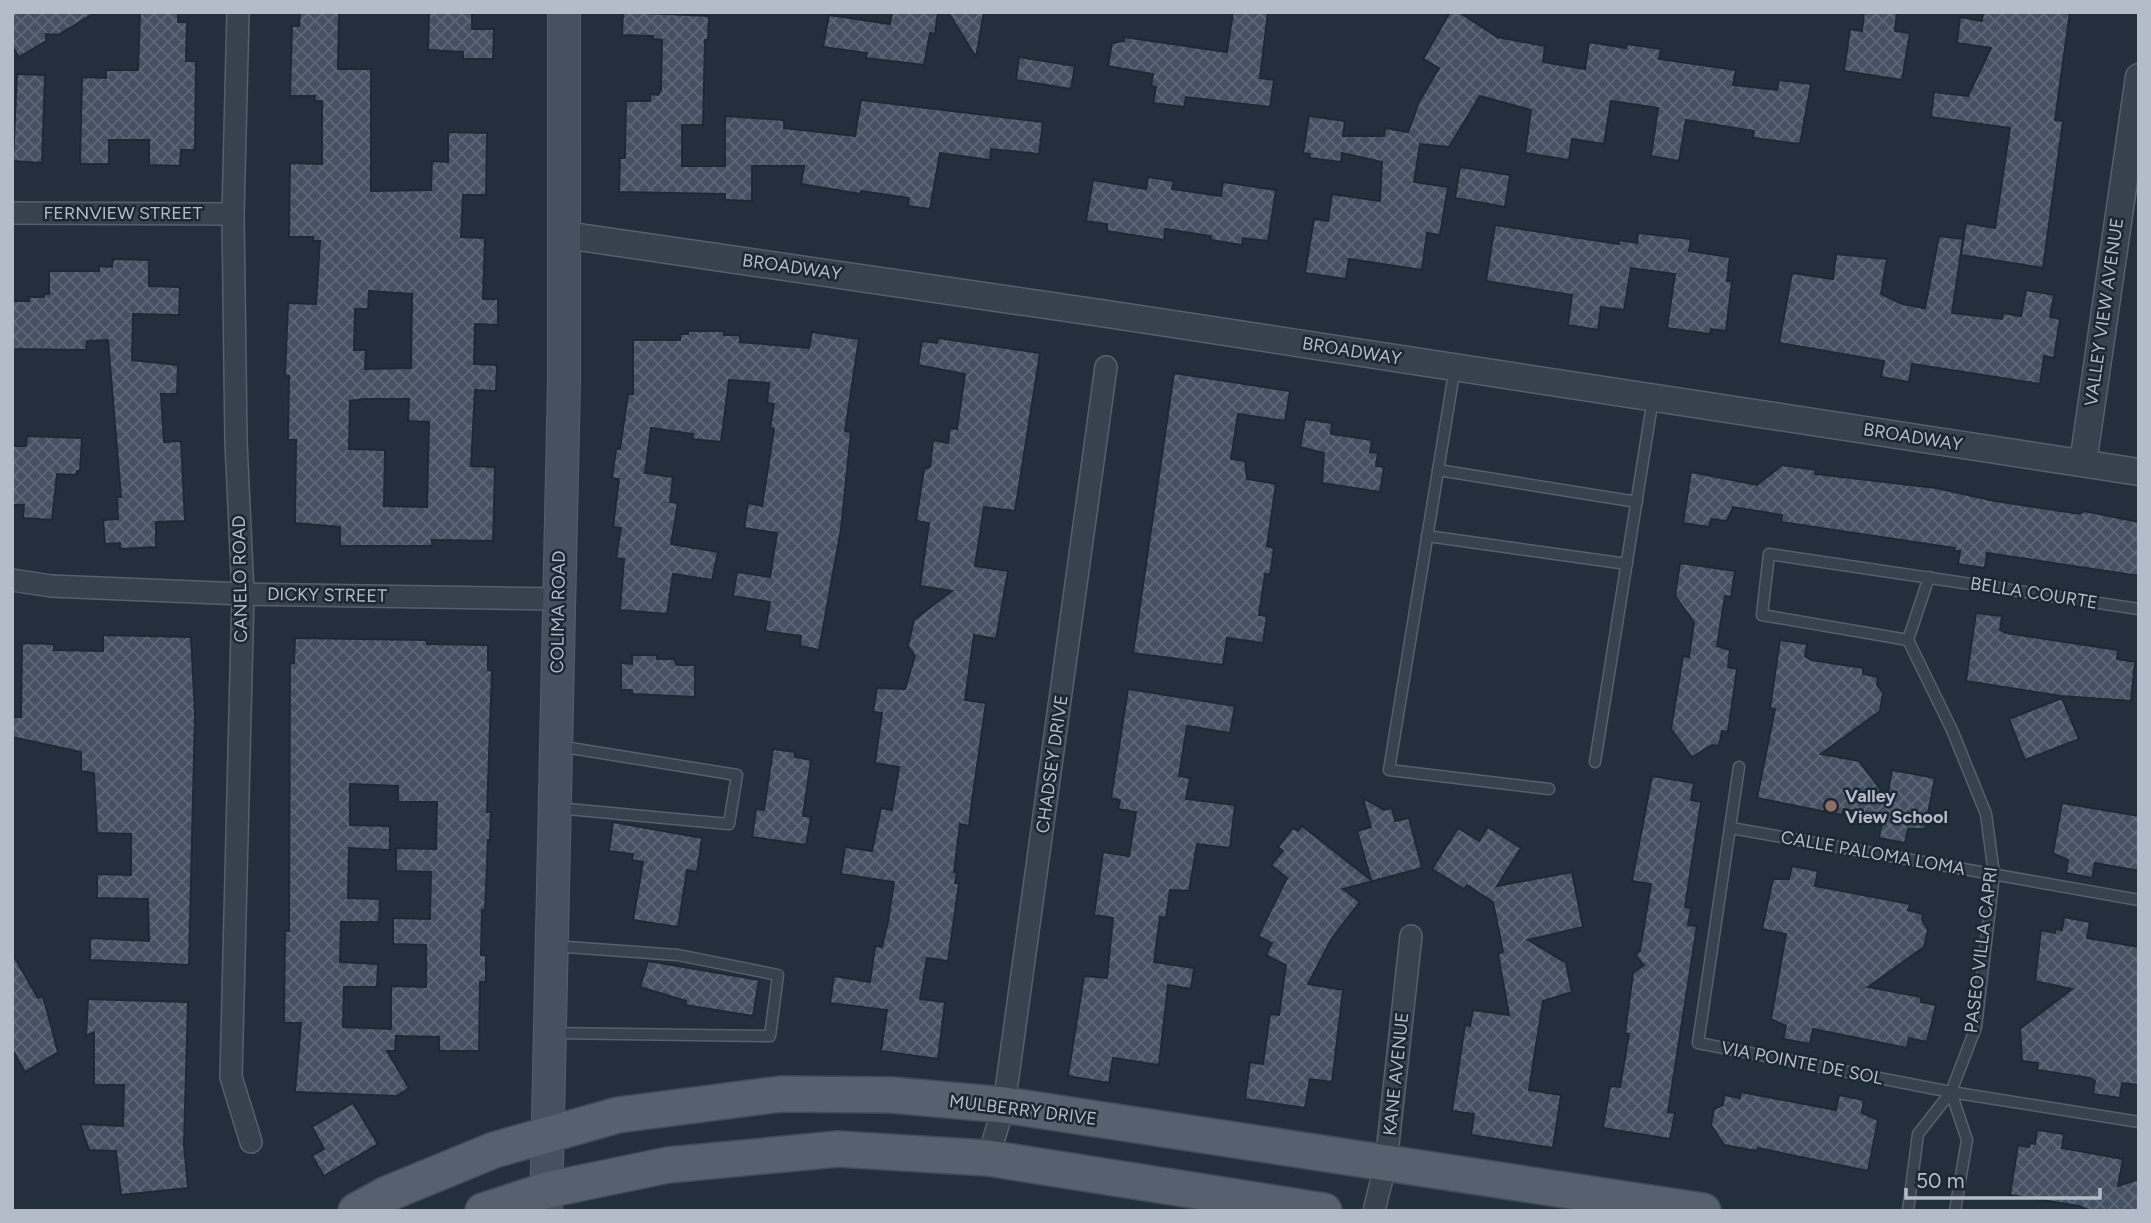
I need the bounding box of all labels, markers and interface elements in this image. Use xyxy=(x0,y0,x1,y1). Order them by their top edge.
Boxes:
street label: FERNVIEW STREET xyxy=(44,202,202,224)
street label: VALLEY VIEW AVENUE xyxy=(2080,216,2128,408)
street label: BROADWAY xyxy=(741,249,843,285)
street label: BROADWAY xyxy=(1301,332,1403,370)
street label: BROADWAY xyxy=(1862,418,1964,456)
street label: CANELO ROAD xyxy=(228,515,252,643)
street label: COLIMA ROAD xyxy=(546,550,570,674)
street label: BELLA COURTE xyxy=(1969,572,2099,614)
street label: DICKY STREET xyxy=(267,583,387,607)
street label: CHADSEY DRIVE xyxy=(1031,693,1073,835)
place label: Valley View School xyxy=(1845,785,1948,828)
marker: Valley View School xyxy=(1823,798,1839,814)
street label: CALLE PALOMA LOMA xyxy=(1779,826,1967,880)
street label: PASEO VILLA CAPRI xyxy=(1960,866,2002,1034)
street label: KANE AVENUE xyxy=(1379,1011,1413,1137)
street label: VIA POINTE DE SOL xyxy=(1719,1037,1885,1090)
street label: MULBERRY DRIVE xyxy=(948,1090,1098,1130)
scale bar xyxy=(1906,1156,2100,1200)
text: 50 m xyxy=(1916,1168,1965,1193)

